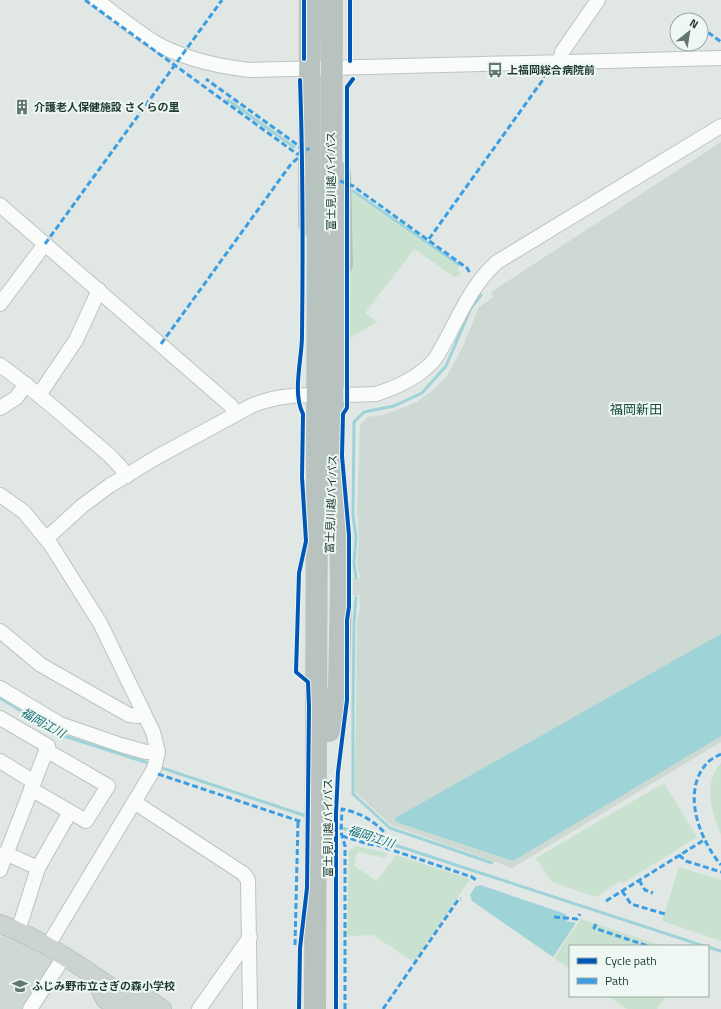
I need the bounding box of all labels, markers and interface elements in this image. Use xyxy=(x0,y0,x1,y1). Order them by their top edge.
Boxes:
north arrow xyxy=(669,12,709,52)
text: N xyxy=(687,15,701,32)
bus stop icon: 上福岡総合病院前 xyxy=(486,61,504,79)
place label: 上福岡総合病院前 xyxy=(507,62,595,78)
building icon: 介護老人保健施設 さくらの里 xyxy=(13,98,31,116)
place label: 介護老人保健施設 さくらの里 xyxy=(34,99,179,115)
street label: 富士見川越バイパス xyxy=(323,132,339,230)
district label: 福岡新田 xyxy=(610,399,662,419)
street label: 富士見川越バイパス xyxy=(321,454,341,554)
water label: 福岡江川 xyxy=(18,703,71,743)
street label: 富士見川越バイパス xyxy=(320,779,336,877)
water label: 福岡江川 xyxy=(345,820,399,854)
legend xyxy=(569,945,709,997)
text: Cycle path xyxy=(605,951,657,970)
text: Path xyxy=(605,971,629,990)
school or university icon: ふじみ野市立さぎの森小学校 xyxy=(11,977,29,995)
place label: ふじみ野市立さぎの森小学校 xyxy=(32,978,175,994)

